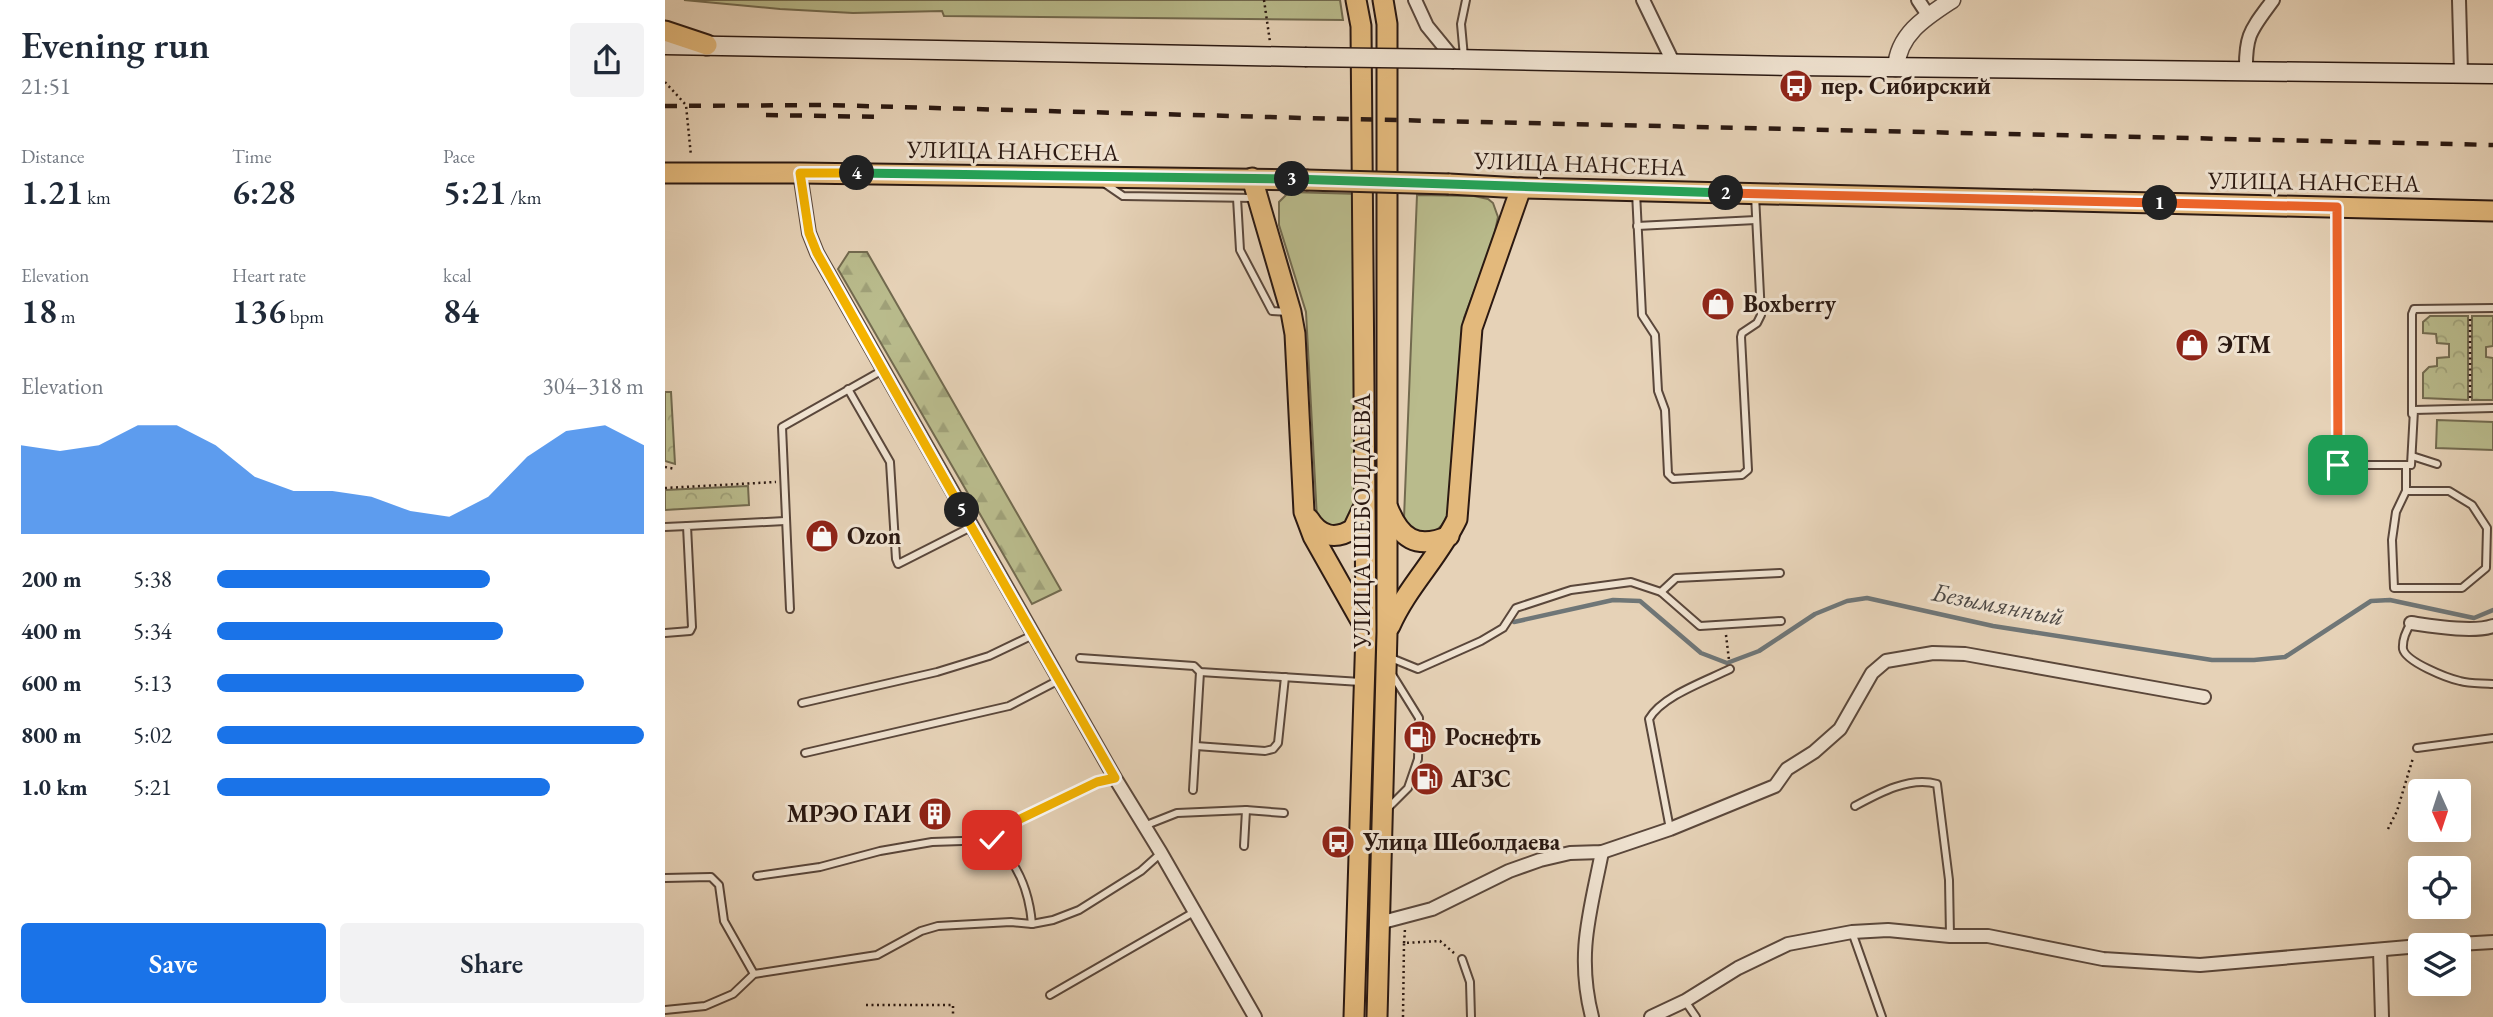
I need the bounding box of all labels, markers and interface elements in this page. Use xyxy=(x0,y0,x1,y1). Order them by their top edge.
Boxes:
text: Evening run xyxy=(21,20,210,69)
button: share xyxy=(570,23,644,97)
bus stop icon: пер. Сибирский xyxy=(1777,67,1815,105)
place label: пер. Сибирский xyxy=(1821,70,1991,101)
text: 21:51 xyxy=(21,71,71,101)
street label: УЛИЦА НАНСЕНА xyxy=(906,133,1120,168)
text: Distance xyxy=(21,144,84,169)
text: Time xyxy=(232,144,272,169)
text: Pace xyxy=(443,144,475,169)
street label: УЛИЦА НАНСЕНА xyxy=(1472,144,1687,183)
pin: 4 xyxy=(839,156,875,190)
text: 4 xyxy=(851,160,862,185)
pin: 3 xyxy=(1275,162,1309,196)
street label: УЛИЦА НАНСЕНА xyxy=(2207,164,2421,199)
text: 3 xyxy=(1286,166,1297,191)
text: 1.21 xyxy=(21,169,83,214)
text: 6:28 xyxy=(232,169,295,214)
text: 5:21 xyxy=(443,169,506,214)
pin: 2 xyxy=(1709,176,1743,210)
text: 2 xyxy=(1720,180,1731,205)
text: km xyxy=(83,185,111,210)
text: /km xyxy=(506,185,541,210)
pin: 1 xyxy=(2143,186,2177,220)
text: 1 xyxy=(2154,190,2165,215)
text: Elevation xyxy=(21,263,89,288)
text: Heart rate xyxy=(232,263,306,288)
text: kcal xyxy=(443,263,472,288)
shop icon: Boxberry xyxy=(1699,285,1737,323)
text: 18 xyxy=(21,288,57,333)
text: 136 xyxy=(232,288,286,333)
text: 84 xyxy=(443,288,479,333)
place label: Boxberry xyxy=(1743,288,1836,320)
text: m xyxy=(57,304,76,329)
text: bpm xyxy=(286,304,324,329)
shop icon: ЭТМ xyxy=(2173,326,2211,364)
place label: ЭТМ xyxy=(2217,329,2271,360)
text: Elevation xyxy=(21,371,104,401)
text: 304–318 m xyxy=(543,371,644,401)
street label: УЛИЦА ШЕБОЛДАЕВА xyxy=(1346,393,1377,650)
pin xyxy=(2308,435,2368,495)
icon: arrive xyxy=(2319,446,2357,484)
pin: 5 xyxy=(945,492,979,528)
text: 5 xyxy=(956,497,967,522)
shop icon: Ozon xyxy=(803,517,841,555)
place label: Ozon xyxy=(847,520,902,551)
text: 200 m xyxy=(21,564,82,594)
text: 5:38 xyxy=(133,564,172,594)
water label: Безымянный xyxy=(1928,574,2067,633)
text: 400 m xyxy=(21,616,82,646)
text: 5:34 xyxy=(133,616,172,646)
text: 600 m xyxy=(21,668,82,698)
text: 5:13 xyxy=(133,668,172,698)
fuel station icon: Роснефть xyxy=(1401,718,1439,756)
text: 800 m xyxy=(21,720,82,750)
text: 5:02 xyxy=(133,720,172,750)
place label: Роснефть xyxy=(1445,721,1541,752)
fuel station icon: АГЗС xyxy=(1408,760,1446,798)
place label: АГЗС xyxy=(1450,763,1511,794)
text: 1.0 km xyxy=(21,772,88,802)
text: 5:21 xyxy=(133,772,172,802)
north arrow xyxy=(2408,779,2471,842)
map controls xyxy=(2408,779,2471,996)
building icon: МРЭО ГАИ xyxy=(916,795,954,833)
place label: МРЭО ГАИ xyxy=(787,798,911,829)
pin xyxy=(962,810,1022,870)
icon: check xyxy=(973,821,1011,859)
bus stop icon: Улица Шеболдаева xyxy=(1319,823,1357,861)
place label: Улица Шеболдаева xyxy=(1362,826,1561,857)
button: locate xyxy=(2408,856,2471,919)
button: Save xyxy=(21,923,326,1003)
button: Share xyxy=(340,923,644,1003)
button: layers xyxy=(2408,933,2471,996)

